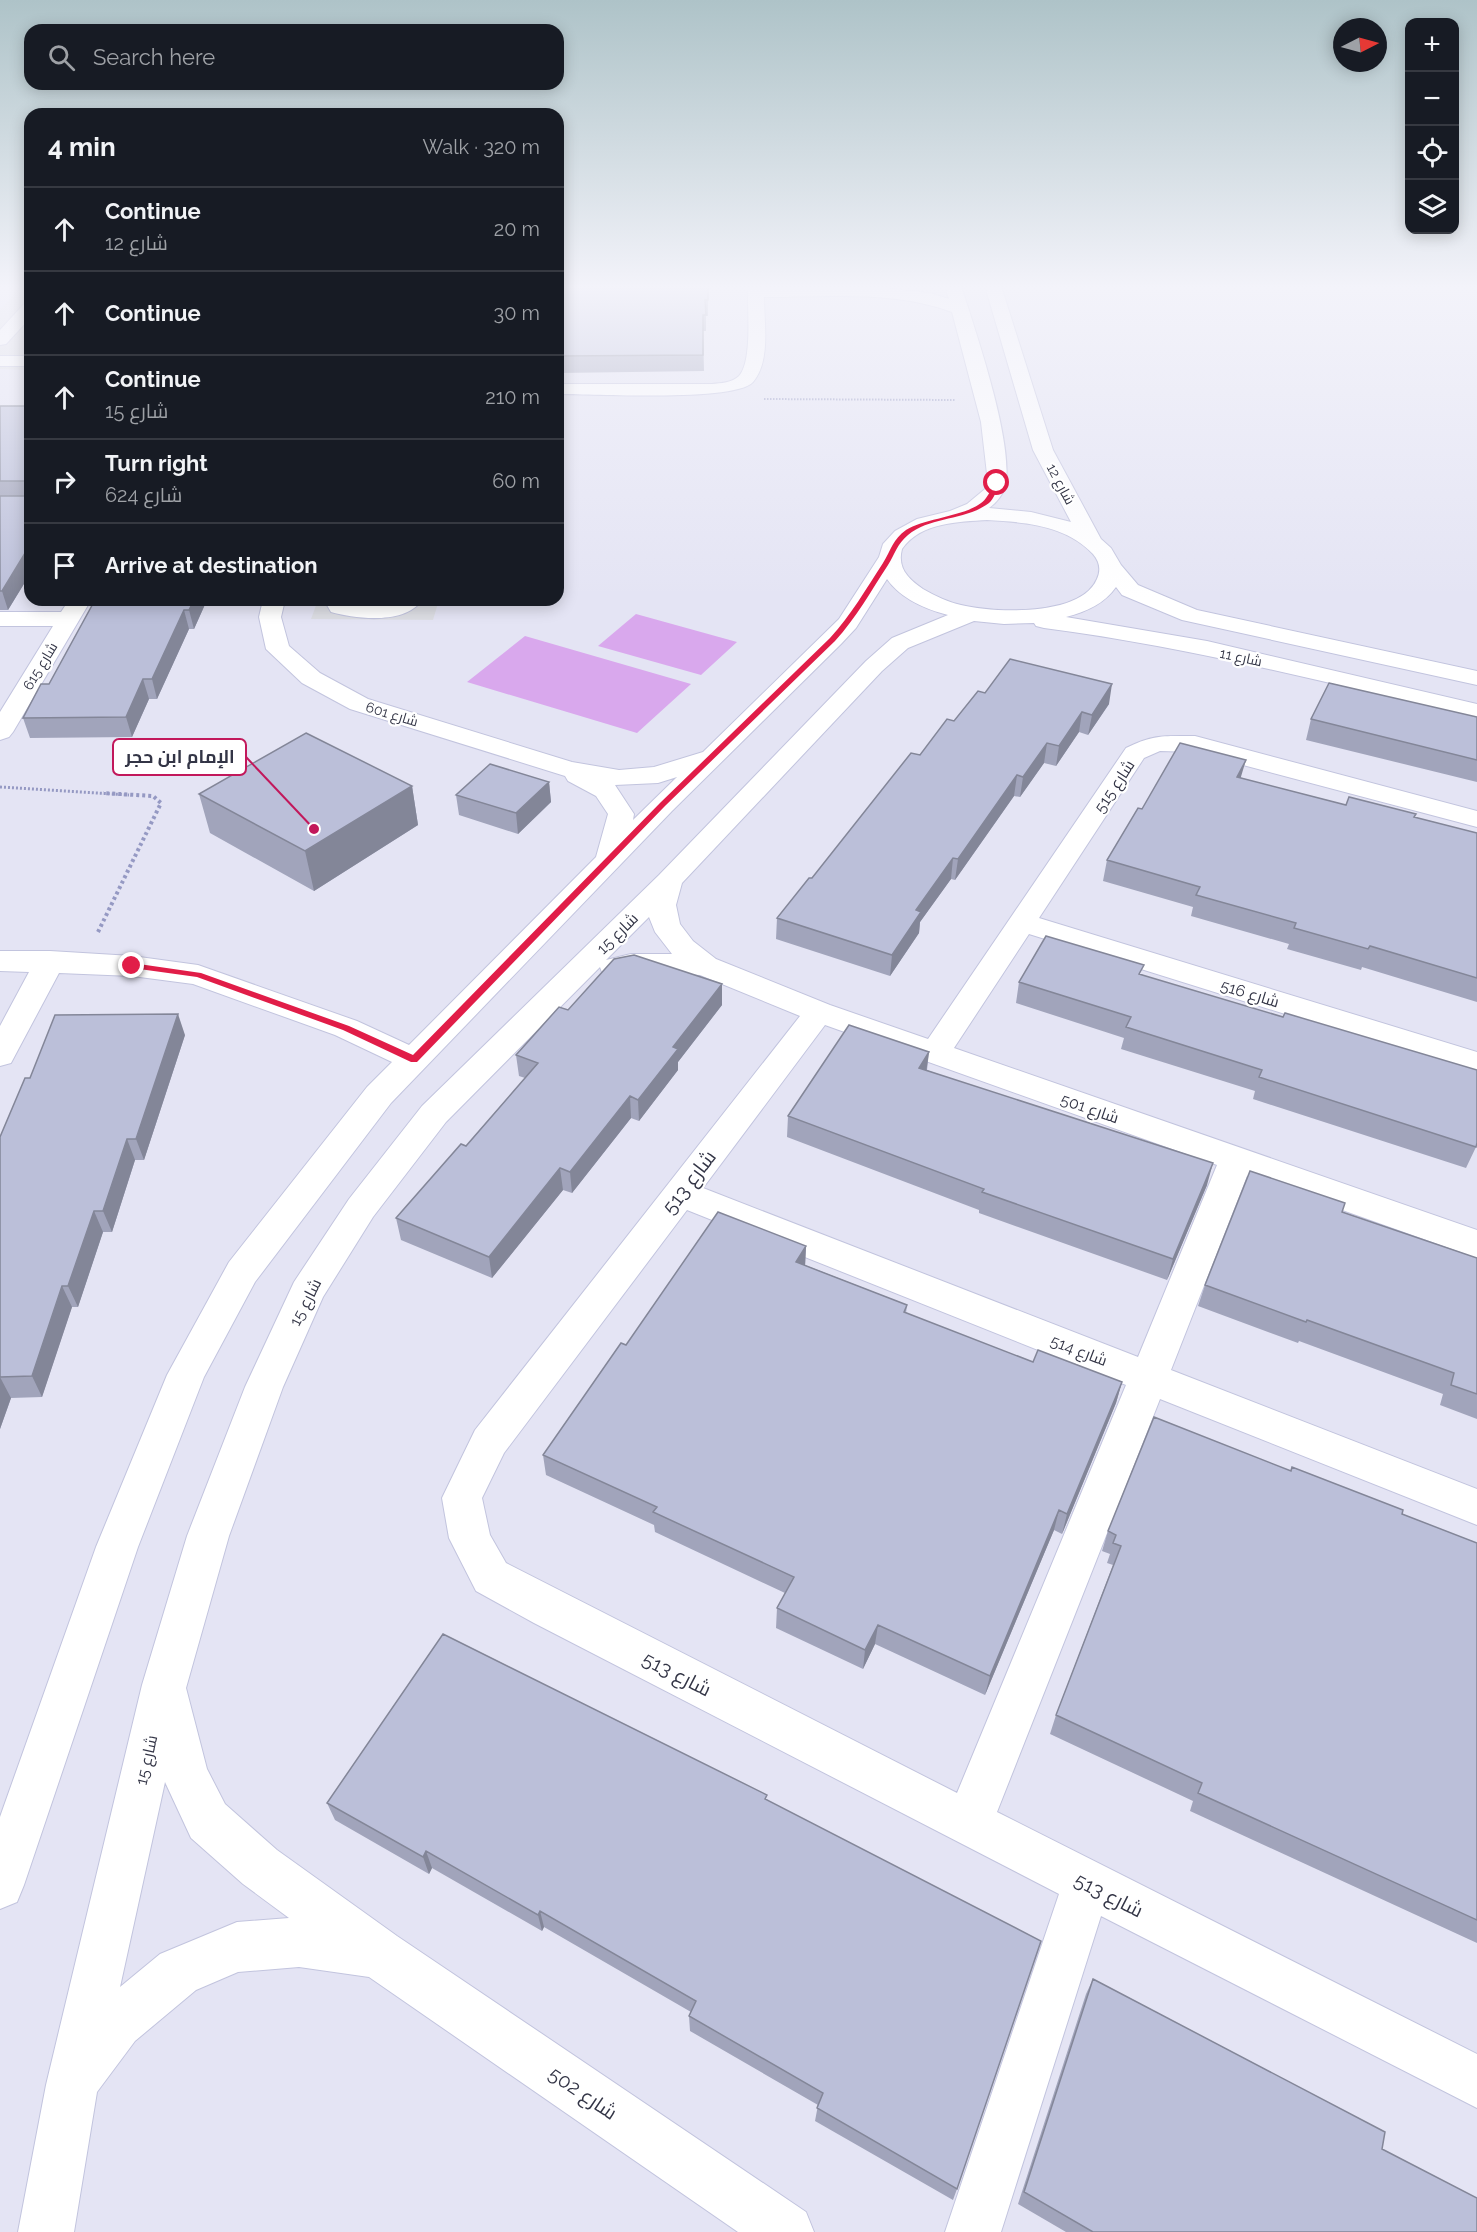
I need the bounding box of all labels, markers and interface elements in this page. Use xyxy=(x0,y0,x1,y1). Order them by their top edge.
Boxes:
north arrow xyxy=(1333,18,1387,72)
map controls xyxy=(1405,18,1459,234)
button: + xyxy=(1405,18,1459,72)
search box xyxy=(24,24,564,90)
icon: search xyxy=(45,41,78,74)
text: Search here xyxy=(93,44,215,70)
button: − xyxy=(1405,72,1459,126)
button: locate xyxy=(1405,126,1459,180)
text: 4 min xyxy=(48,132,116,162)
text: Walk · 320 m xyxy=(422,135,540,159)
button: layers xyxy=(1405,180,1459,234)
text: Continue xyxy=(105,198,201,224)
icon: ahead xyxy=(48,213,81,246)
text: 20 m xyxy=(494,217,540,241)
text: شارع 12 xyxy=(105,231,168,255)
icon: ahead xyxy=(48,297,81,330)
text: Continue xyxy=(105,300,201,326)
text: 30 m xyxy=(494,301,540,325)
text: Continue xyxy=(105,366,201,392)
icon: ahead xyxy=(48,381,81,414)
text: 210 m xyxy=(485,385,540,409)
text: شارع 15 xyxy=(105,399,168,423)
text: Turn right xyxy=(105,450,208,476)
street label: شارع 12 xyxy=(1043,461,1078,508)
icon: right xyxy=(48,465,81,498)
text: 60 m xyxy=(492,469,540,493)
route start xyxy=(983,469,1009,495)
text: شارع 624 xyxy=(105,483,182,507)
icon: arrive xyxy=(48,549,81,582)
text: Arrive at destination xyxy=(105,552,318,578)
street label: شارع 615 xyxy=(20,639,61,693)
street label: شارع 11 xyxy=(1218,645,1264,670)
street label: شارع 601 xyxy=(364,698,420,730)
callout: الإمام ابن حجر xyxy=(113,739,246,775)
text: الإمام ابن حجر xyxy=(124,746,235,769)
street label: شارع 515 xyxy=(1090,756,1140,817)
street label: شارع 15 xyxy=(593,909,643,959)
route end xyxy=(118,952,144,978)
street label: شارع 516 xyxy=(1218,976,1281,1013)
street label: شارع 501 xyxy=(1058,1090,1122,1129)
street label: شارع 513 xyxy=(657,1145,722,1220)
street label: شارع 15 xyxy=(285,1275,327,1330)
street label: شارع 514 xyxy=(1047,1331,1110,1372)
street label: شارع 513 xyxy=(638,1647,715,1703)
street label: شارع 15 xyxy=(132,1733,163,1787)
street label: شارع 513 xyxy=(1070,1868,1147,1924)
street label: شارع 502 xyxy=(543,2061,622,2126)

